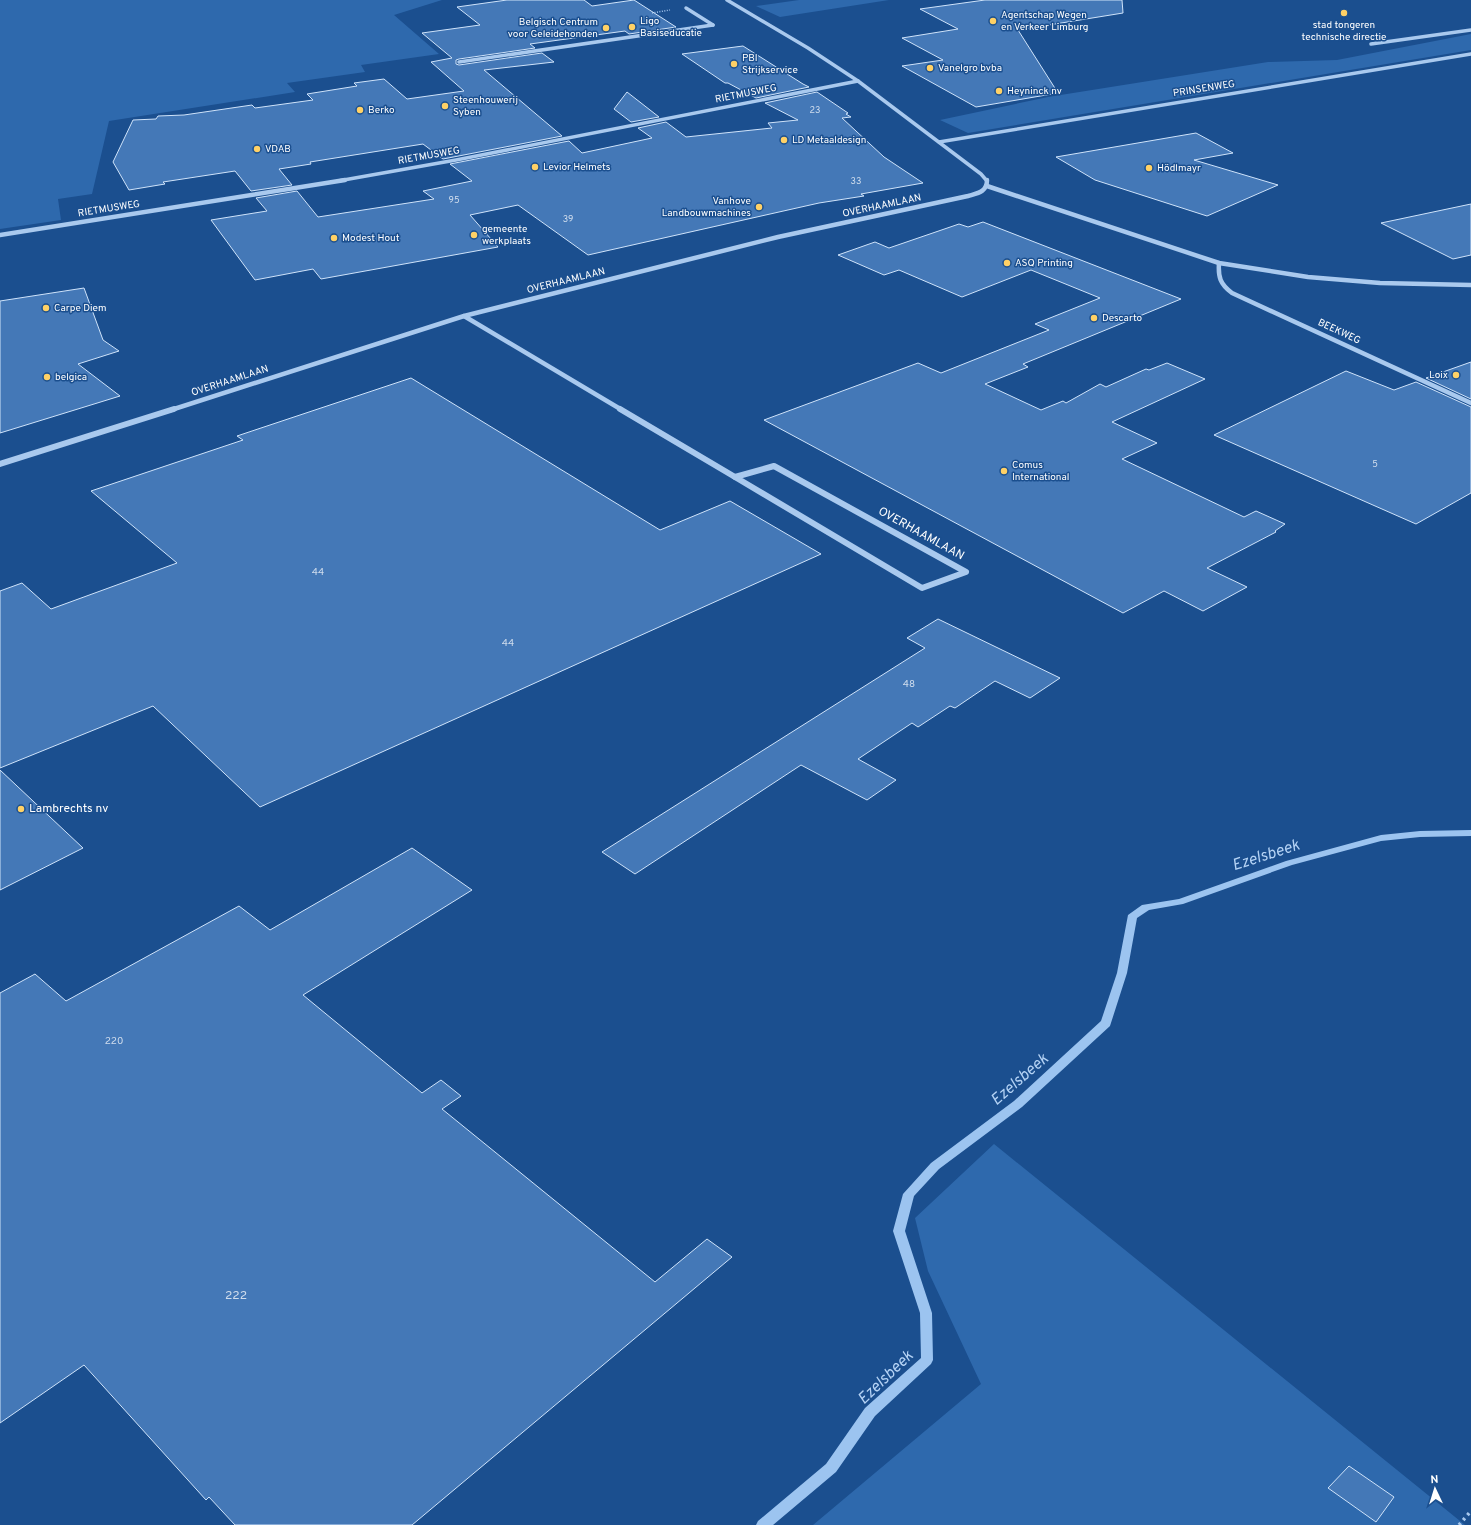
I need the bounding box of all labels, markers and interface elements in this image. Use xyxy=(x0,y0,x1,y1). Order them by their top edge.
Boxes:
marker: stad tongeren technische directie xyxy=(1339,8,1349,18)
place label: Agentschap Wegen en Verkeer Limburg xyxy=(1001,9,1088,34)
place label: Ligo Basiseducatie xyxy=(640,15,702,40)
place label: Belgisch Centrum voor Geleidehonden xyxy=(508,16,598,41)
marker: Agentschap Wegen en Verkeer Limburg xyxy=(988,16,998,26)
place label: stad tongeren technische directie xyxy=(1301,19,1387,44)
marker: Ligo Basiseducatie xyxy=(627,22,637,32)
marker: Belgisch Centrum voor Geleidehonden xyxy=(601,23,611,33)
place label: PBI Strijkservice xyxy=(742,52,798,77)
marker: PBI Strijkservice xyxy=(729,59,739,69)
place label: Vanelgro bvba xyxy=(938,62,1002,75)
marker: Vanelgro bvba xyxy=(925,63,935,73)
street label: PRINSENWEG xyxy=(1172,78,1236,100)
street label: RIETMUSWEG xyxy=(714,82,778,106)
place label: Heyninck nv xyxy=(1007,85,1062,98)
marker: Heyninck nv xyxy=(994,86,1004,96)
place label: Steenhouwerij Syben xyxy=(453,94,518,119)
marker: Steenhouwerij Syben xyxy=(440,101,450,111)
place label: Berko xyxy=(368,104,395,117)
marker: Berko xyxy=(355,105,365,115)
house number: 23 xyxy=(810,105,820,116)
place label: LD Metaaldesign xyxy=(792,134,866,147)
marker: LD Metaaldesign xyxy=(779,135,789,145)
place label: VDAB xyxy=(265,143,291,156)
marker: VDAB xyxy=(252,144,262,154)
street label: RIETMUSWEG xyxy=(397,144,461,168)
place label: Levior Helmets xyxy=(543,161,611,174)
marker: Levior Helmets xyxy=(530,162,540,172)
place label: Hödlmayr xyxy=(1157,162,1201,175)
marker: Hödlmayr xyxy=(1144,163,1154,173)
house number: 33 xyxy=(851,176,861,187)
street label: OVERHAAMLAAN xyxy=(841,191,923,221)
house number: 95 xyxy=(449,195,459,206)
place label: Vanhove Landbouwmachines xyxy=(662,195,751,220)
street label: RIETMUSWEG xyxy=(77,198,141,220)
marker: Vanhove Landbouwmachines xyxy=(754,202,764,212)
house number: 39 xyxy=(563,214,573,225)
place label: gemeente werkplaats xyxy=(482,223,531,248)
marker: gemeente werkplaats xyxy=(469,230,479,240)
place label: Modest Hout xyxy=(342,232,400,245)
marker: Modest Hout xyxy=(329,233,339,243)
place label: ASQ Printing xyxy=(1015,257,1073,270)
marker: ASQ Printing xyxy=(1002,258,1012,268)
street label: OVERHAAMLAAN xyxy=(525,265,607,297)
place label: Carpe Diem xyxy=(54,302,107,315)
marker: Carpe Diem xyxy=(41,303,51,313)
place label: Descarto xyxy=(1102,312,1143,325)
marker: Descarto xyxy=(1089,313,1099,323)
street label: BEEKWEG xyxy=(1316,316,1363,348)
street label: OVERHAAMLAAN xyxy=(190,362,270,400)
place label: Loix xyxy=(1429,369,1448,382)
marker: Loix xyxy=(1451,370,1461,380)
place label: belgica xyxy=(55,371,87,384)
marker: belgica xyxy=(42,372,52,382)
place label: Comus International xyxy=(1012,459,1069,484)
house number: 5 xyxy=(1372,459,1378,470)
marker: Comus International xyxy=(999,466,1009,476)
street label: OVERHAAMLAAN xyxy=(875,504,967,564)
house number: 44 xyxy=(312,566,324,579)
house number: 44 xyxy=(502,637,514,650)
house number: 48 xyxy=(903,678,915,691)
place label: Lambrechts nv xyxy=(29,801,108,817)
marker: Lambrechts nv xyxy=(16,804,26,814)
water label: Ezelsbeek xyxy=(1230,835,1303,876)
house number: 220 xyxy=(105,1035,123,1048)
water label: Ezelsbeek xyxy=(987,1049,1054,1110)
house number: 222 xyxy=(225,1288,247,1304)
water label: Ezelsbeek xyxy=(854,1346,919,1409)
north arrow xyxy=(1415,1469,1455,1509)
text: N xyxy=(1430,1473,1439,1487)

